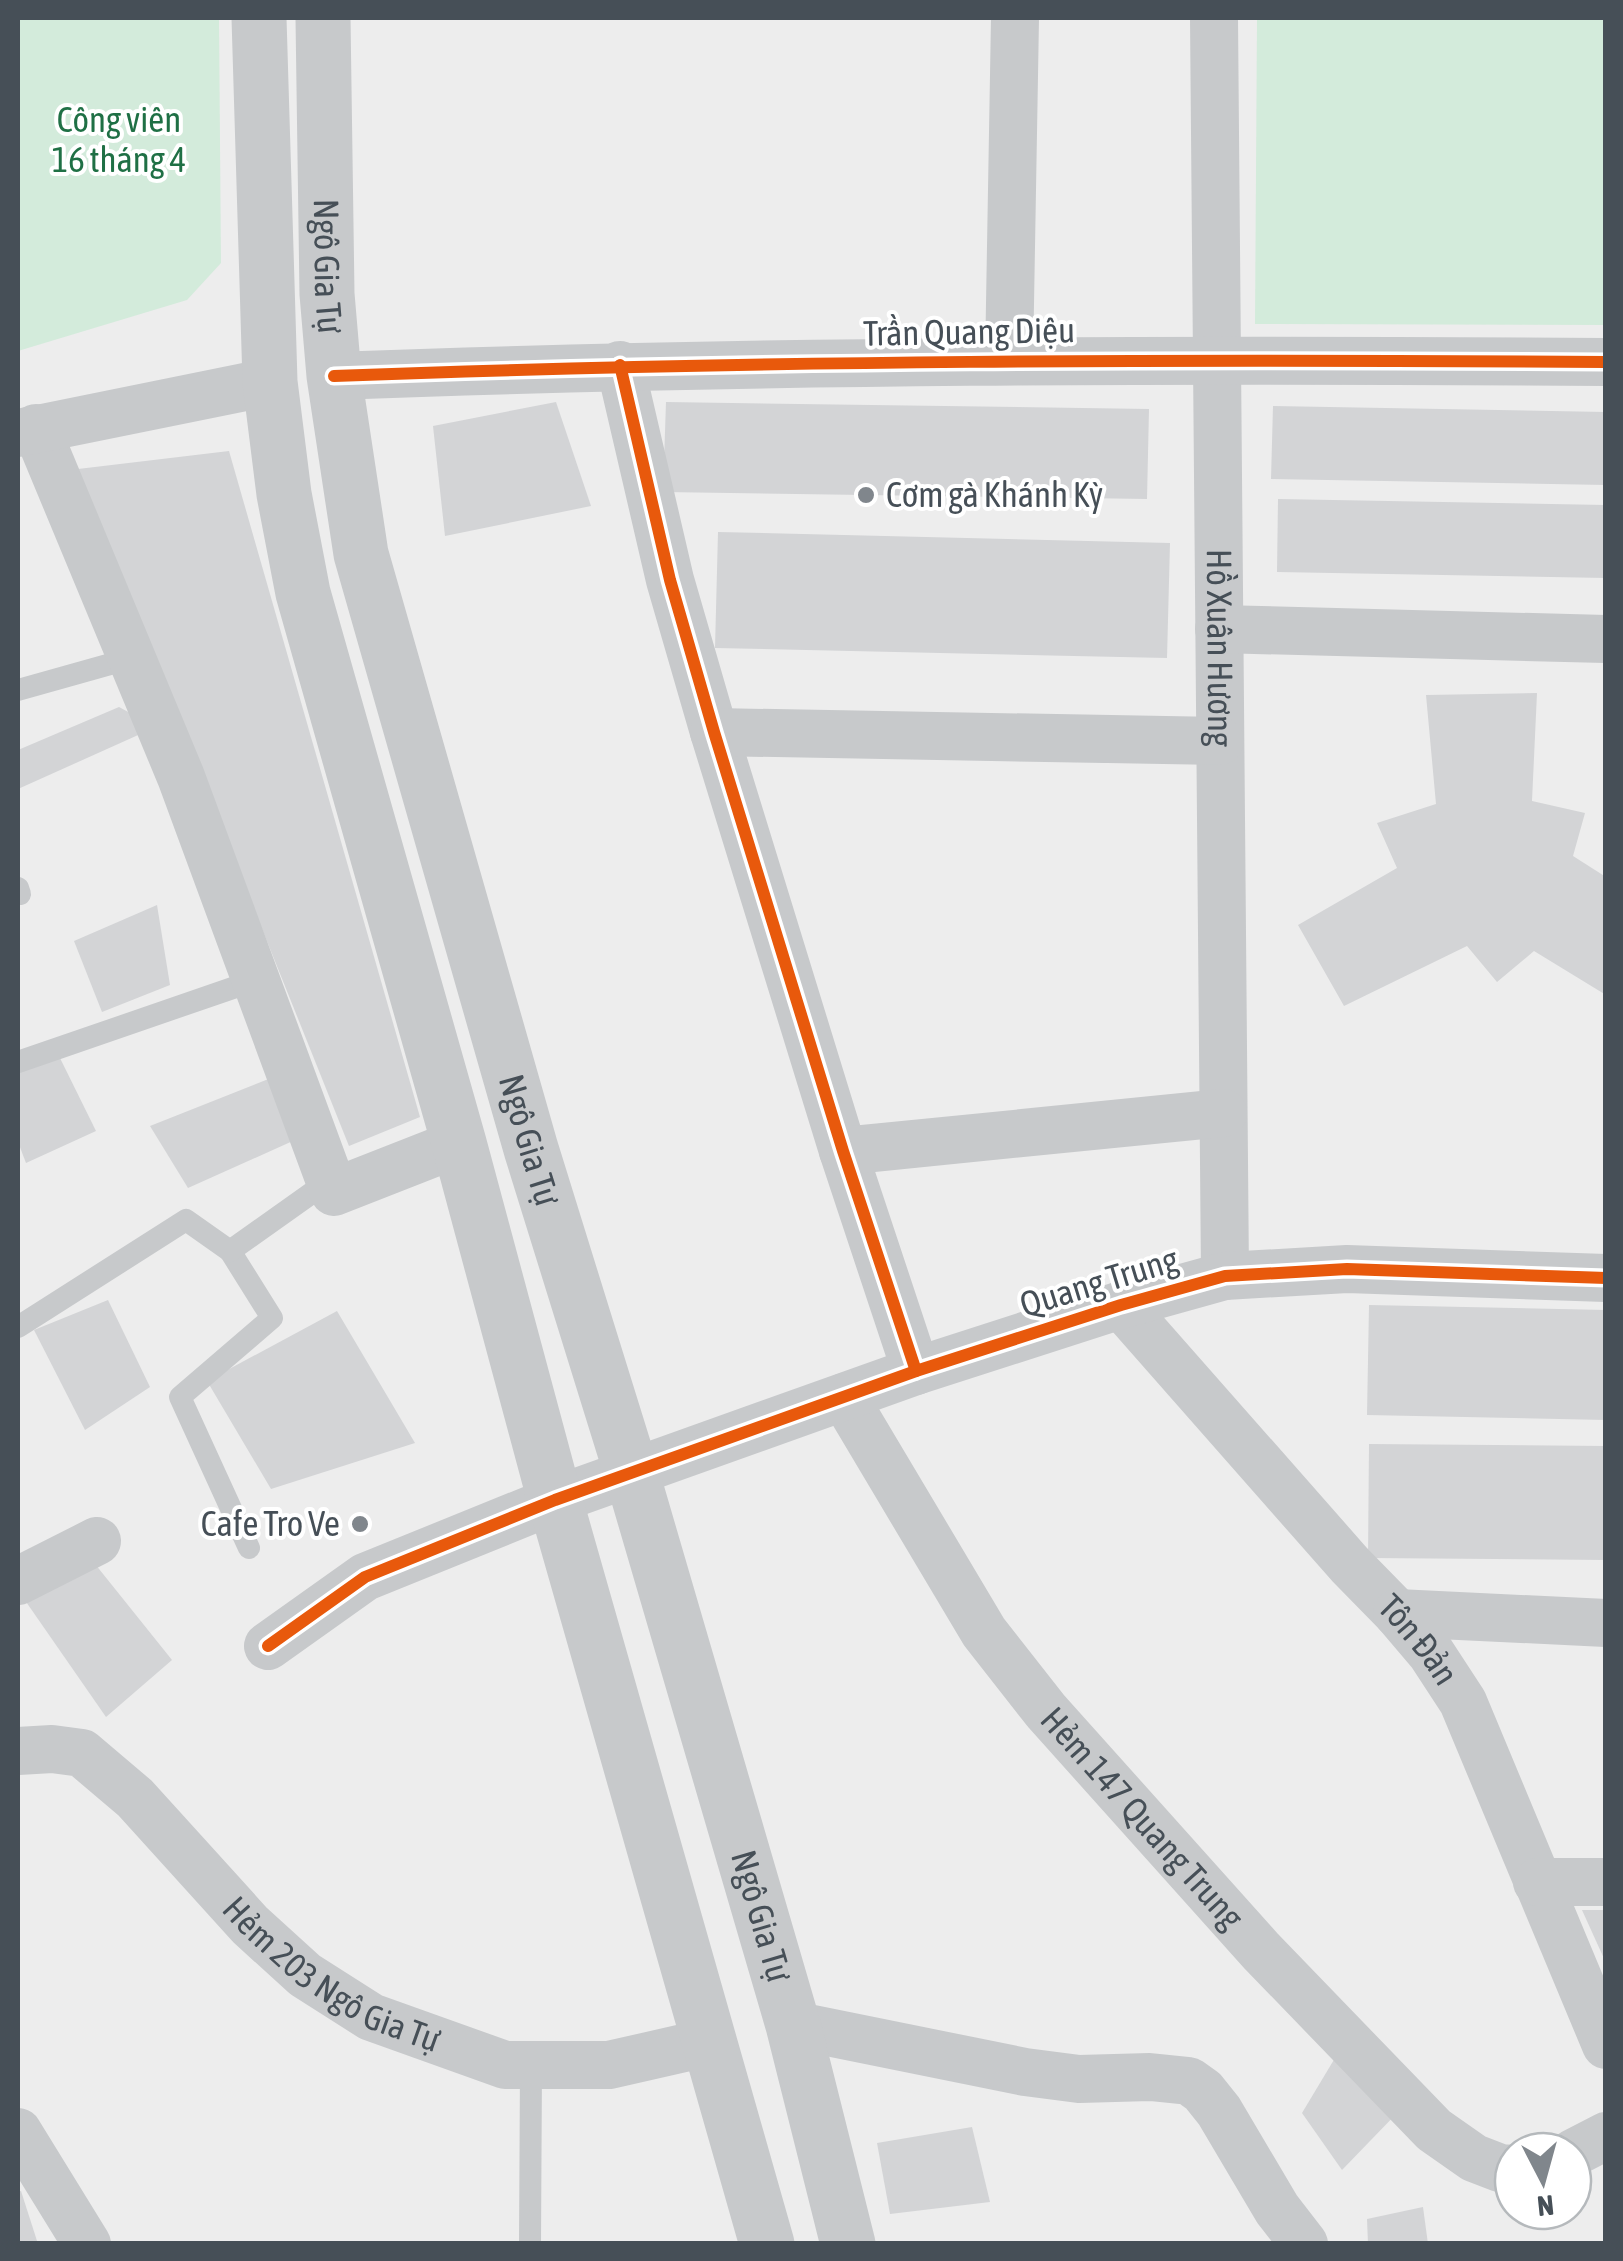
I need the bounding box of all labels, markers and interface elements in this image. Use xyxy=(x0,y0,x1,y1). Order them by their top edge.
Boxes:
park label: Công viên 16 tháng 4 xyxy=(52,99,186,179)
street label: Ngô Gia Tự xyxy=(307,198,351,335)
street label: Trần Quang Diệu xyxy=(863,309,1075,353)
place label: Cơm gà Khánh Kỳ xyxy=(886,474,1103,514)
marker: Cơm gà Khánh Kỳ xyxy=(855,484,877,506)
street label: Hồ Xuân Hương xyxy=(1200,549,1241,747)
street label: Ngô Gia Tự xyxy=(492,1070,568,1210)
street label: Quang Trung xyxy=(1015,1238,1182,1324)
place label: Cafe Tro Ve xyxy=(201,1503,340,1543)
marker: Cafe Tro Ve xyxy=(349,1513,371,1535)
street label: Tôn Đản xyxy=(1371,1586,1467,1692)
street label: Hẻm 147 Quang Trung xyxy=(1033,1699,1252,1937)
street label: Ngô Gia Tự xyxy=(724,1846,800,1986)
street label: Hẻm 203 Ngô Gia Tự xyxy=(215,1888,446,2059)
north arrow xyxy=(1493,2131,1593,2231)
text: N xyxy=(1536,2189,1556,2223)

